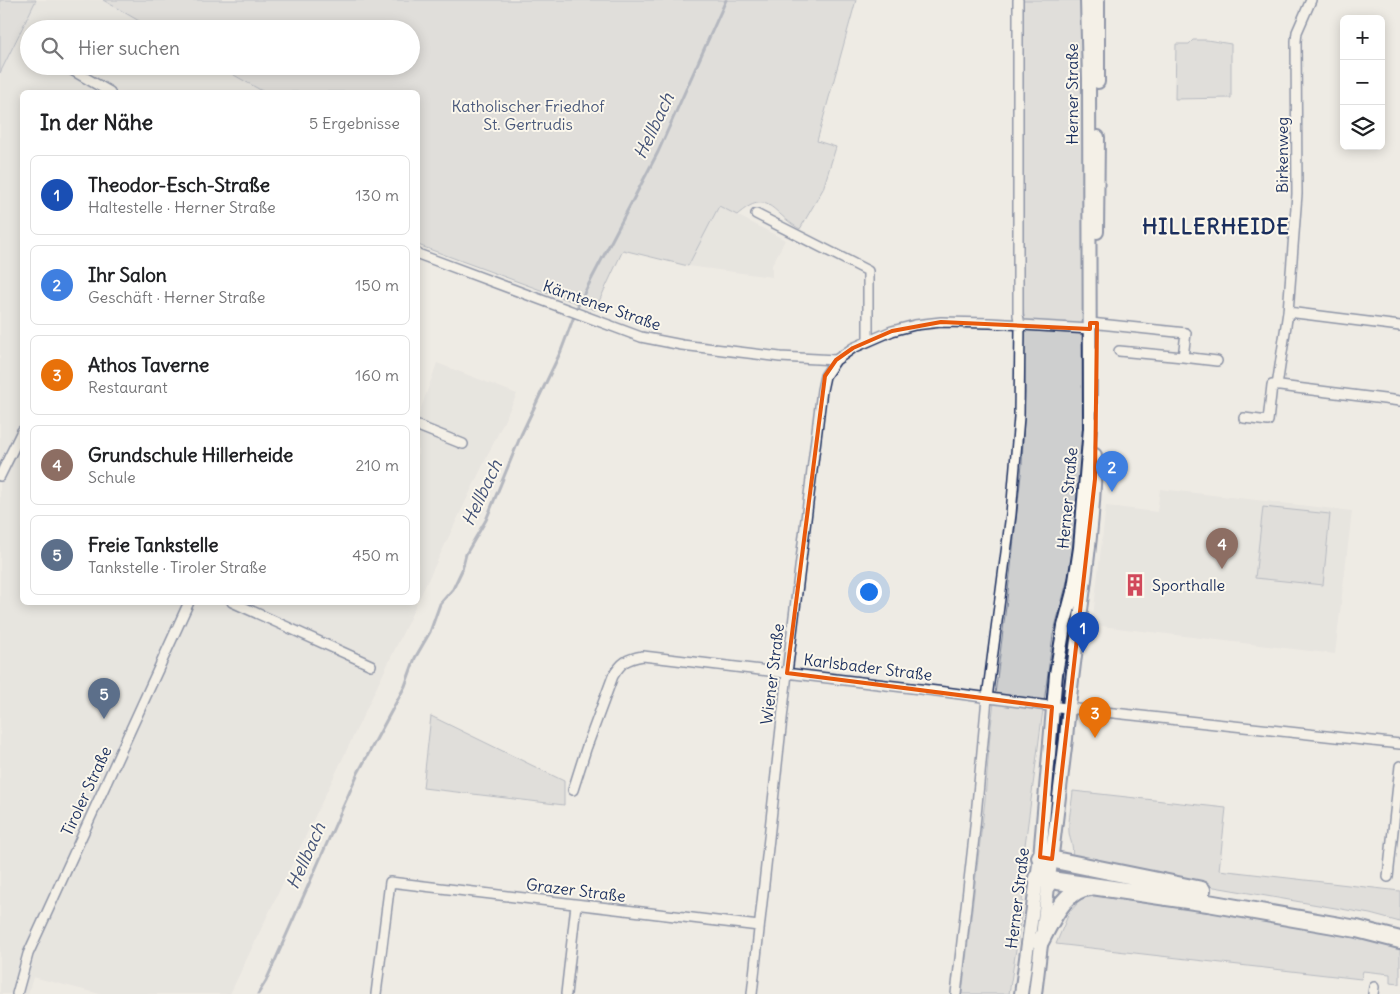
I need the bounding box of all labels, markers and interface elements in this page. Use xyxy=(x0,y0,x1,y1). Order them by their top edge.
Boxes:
map controls xyxy=(1340,15,1385,150)
button: + xyxy=(1340,15,1385,60)
search box xyxy=(20,20,420,75)
icon: search xyxy=(38,34,66,62)
text: Hier suchen xyxy=(78,36,180,60)
street label: Herner Straße xyxy=(1062,43,1082,145)
button: − xyxy=(1340,60,1385,105)
water label: Hellbach xyxy=(628,89,679,162)
park label: Katholischer Friedhof St. Gertrudis xyxy=(451,96,605,134)
button: layers xyxy=(1340,105,1385,150)
text: In der Nähe xyxy=(40,109,153,136)
text: 5 Ergebnisse xyxy=(309,113,400,133)
street label: Birkenweg xyxy=(1272,117,1292,193)
text: Theodor-Esch-Straße xyxy=(88,173,270,197)
text: 1 xyxy=(54,185,60,205)
text: 130 m xyxy=(355,185,399,205)
text: Haltestelle · Herner Straße xyxy=(88,197,276,217)
district label: HILLERHEIDE xyxy=(1142,213,1290,240)
text: Ihr Salon xyxy=(88,263,167,287)
text: 2 xyxy=(53,275,61,295)
text: 150 m xyxy=(355,275,399,295)
street label: Kärntener Straße xyxy=(540,275,664,335)
text: Geschäft · Herner Straße xyxy=(88,287,265,307)
text: Athos Taverne xyxy=(88,353,209,377)
text: 3 xyxy=(52,365,62,385)
text: 160 m xyxy=(355,365,399,385)
text: Restaurant xyxy=(88,377,168,397)
text: Grundschule Hillerheide xyxy=(88,443,293,467)
street label: Herner Straße xyxy=(1053,447,1081,549)
pin: 2 xyxy=(1096,451,1128,492)
text: 4 xyxy=(52,455,62,475)
text: 210 m xyxy=(356,455,399,475)
water label: Hellbach xyxy=(456,456,507,529)
text: Schule xyxy=(88,467,136,487)
pin: 4 xyxy=(1206,528,1238,569)
text: Freie Tankstelle xyxy=(88,533,218,557)
text: 5 xyxy=(52,545,62,565)
text: 450 m xyxy=(352,545,399,565)
text: Tankstelle · Tiroler Straße xyxy=(88,557,267,577)
building icon: Sporthalle xyxy=(1122,572,1148,598)
place label: Sporthalle xyxy=(1152,575,1225,595)
your location xyxy=(856,579,882,605)
pin: 1 xyxy=(1067,612,1099,653)
street label: Wiener Straße xyxy=(756,622,788,726)
street label: Karlsbader Straße xyxy=(803,649,933,685)
pin: 5 xyxy=(88,678,120,719)
pin: 3 xyxy=(1079,697,1111,738)
street label: Tiroler Straße xyxy=(56,743,116,839)
water label: Hellbach xyxy=(281,818,331,893)
street label: Herner Straße xyxy=(1001,846,1033,950)
street label: Grazer Straße xyxy=(525,874,627,906)

